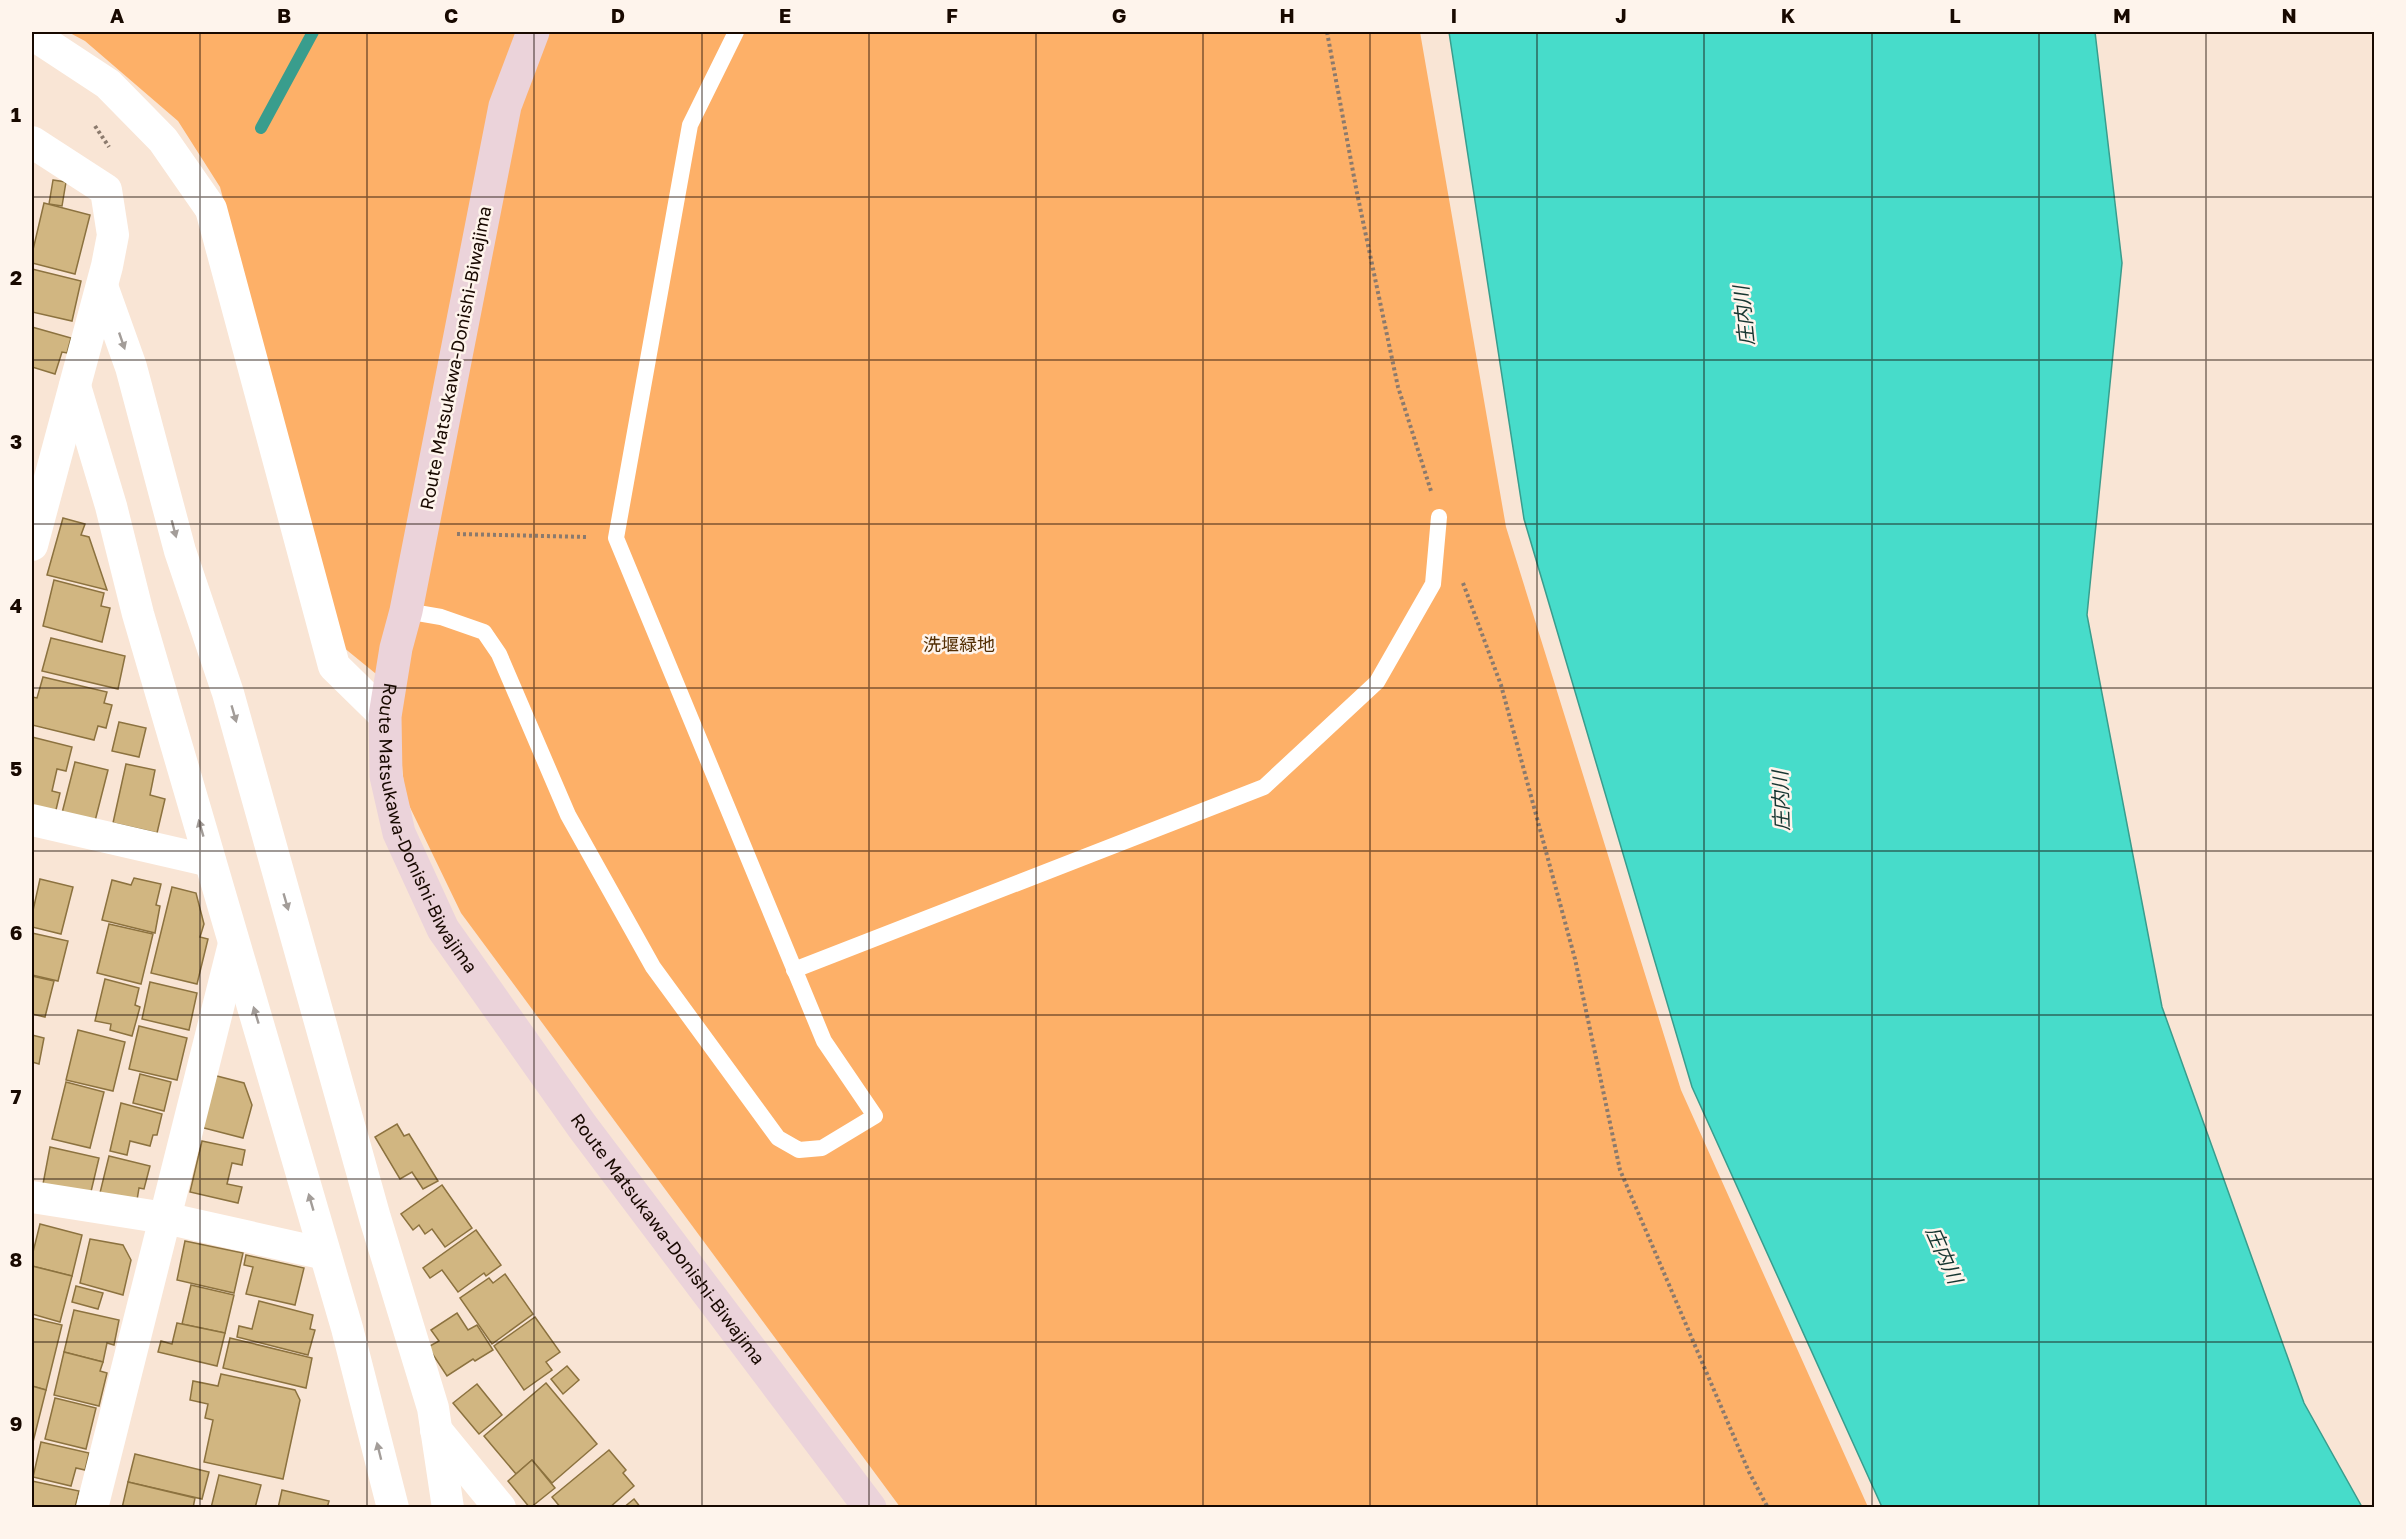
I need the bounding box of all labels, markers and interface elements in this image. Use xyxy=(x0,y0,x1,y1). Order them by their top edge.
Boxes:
text: A xyxy=(110,3,124,27)
text: B xyxy=(277,3,291,27)
text: C xyxy=(444,3,458,27)
text: D xyxy=(611,3,625,27)
text: E xyxy=(779,3,791,27)
text: F xyxy=(946,3,958,27)
text: G xyxy=(1112,3,1126,27)
text: H xyxy=(1279,3,1295,27)
text: I xyxy=(1451,3,1457,27)
text: J xyxy=(1615,3,1627,27)
text: K xyxy=(1781,3,1796,27)
text: L xyxy=(1949,3,1961,27)
text: M xyxy=(2113,3,2131,27)
text: N xyxy=(2281,3,2297,27)
text: 1 xyxy=(11,102,21,126)
street label: Route Matsukawa-Donishi-Biwajima xyxy=(415,204,495,511)
text: 2 xyxy=(10,265,22,289)
water label: 庄内川 xyxy=(1728,283,1758,347)
one-way arrow xyxy=(117,332,127,350)
text: 3 xyxy=(10,429,22,453)
one-way arrow xyxy=(169,520,179,538)
text: 4 xyxy=(10,593,22,617)
park label: 洗堰緑地 xyxy=(923,633,995,655)
street label: Route Matsukawa-Donishi-Biwajima xyxy=(375,681,482,977)
one-way arrow xyxy=(230,705,239,723)
text: 5 xyxy=(10,756,22,780)
water label: 庄内川 xyxy=(1767,769,1793,831)
one-way arrow xyxy=(195,819,205,837)
one-way arrow xyxy=(282,893,291,911)
text: 6 xyxy=(10,920,22,944)
one-way arrow xyxy=(251,1006,260,1024)
text: 7 xyxy=(11,1084,22,1108)
street label: Route Matsukawa-Donishi-Biwajima xyxy=(567,1109,770,1369)
one-way arrow xyxy=(306,1193,315,1211)
water label: 庄内川 xyxy=(1922,1222,1969,1289)
text: 8 xyxy=(10,1247,22,1271)
text: 9 xyxy=(10,1411,22,1435)
one-way arrow xyxy=(373,1442,383,1460)

